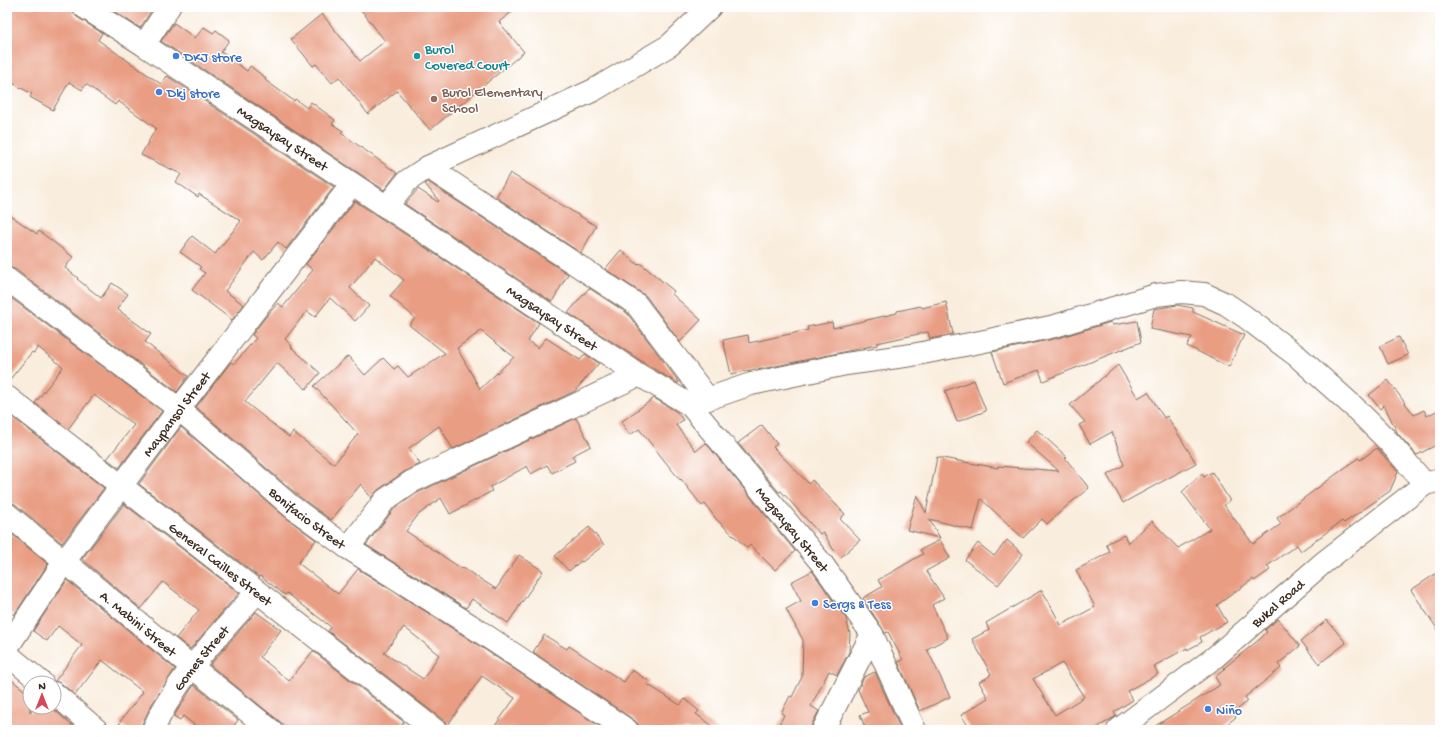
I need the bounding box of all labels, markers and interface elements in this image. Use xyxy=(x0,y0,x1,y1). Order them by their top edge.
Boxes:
place label: Burol Covered Court xyxy=(424,42,510,75)
place label: DKJ store xyxy=(183,50,243,67)
marker: DKJ store xyxy=(171,51,181,61)
marker: Burol Covered Court xyxy=(412,51,422,61)
place label: Burol Elementary School xyxy=(441,85,543,118)
place label: Dkj store xyxy=(166,86,221,103)
marker: Dkj store xyxy=(154,87,164,97)
marker: Burol Elementary School xyxy=(429,94,439,104)
street label: Magsaysay Street xyxy=(233,103,331,177)
street label: Magsaysay Street xyxy=(502,283,601,357)
street label: Maypansol Street xyxy=(140,368,216,461)
street label: Bonifacio Street xyxy=(263,484,349,555)
street label: Magsaysay Street xyxy=(751,484,832,577)
street label: General Cailles Street xyxy=(164,520,276,612)
street label: Bukal Road xyxy=(1248,576,1310,633)
street label: A. Mabini Street xyxy=(95,588,180,662)
place label: Sergs & Tess xyxy=(823,597,892,614)
marker: Sergs & Tess xyxy=(810,598,820,608)
street label: Gomes Street xyxy=(171,622,235,695)
north arrow xyxy=(22,675,62,715)
text: N xyxy=(38,681,46,693)
place label: Niño xyxy=(1216,703,1242,720)
marker: Niño xyxy=(1203,704,1213,714)

